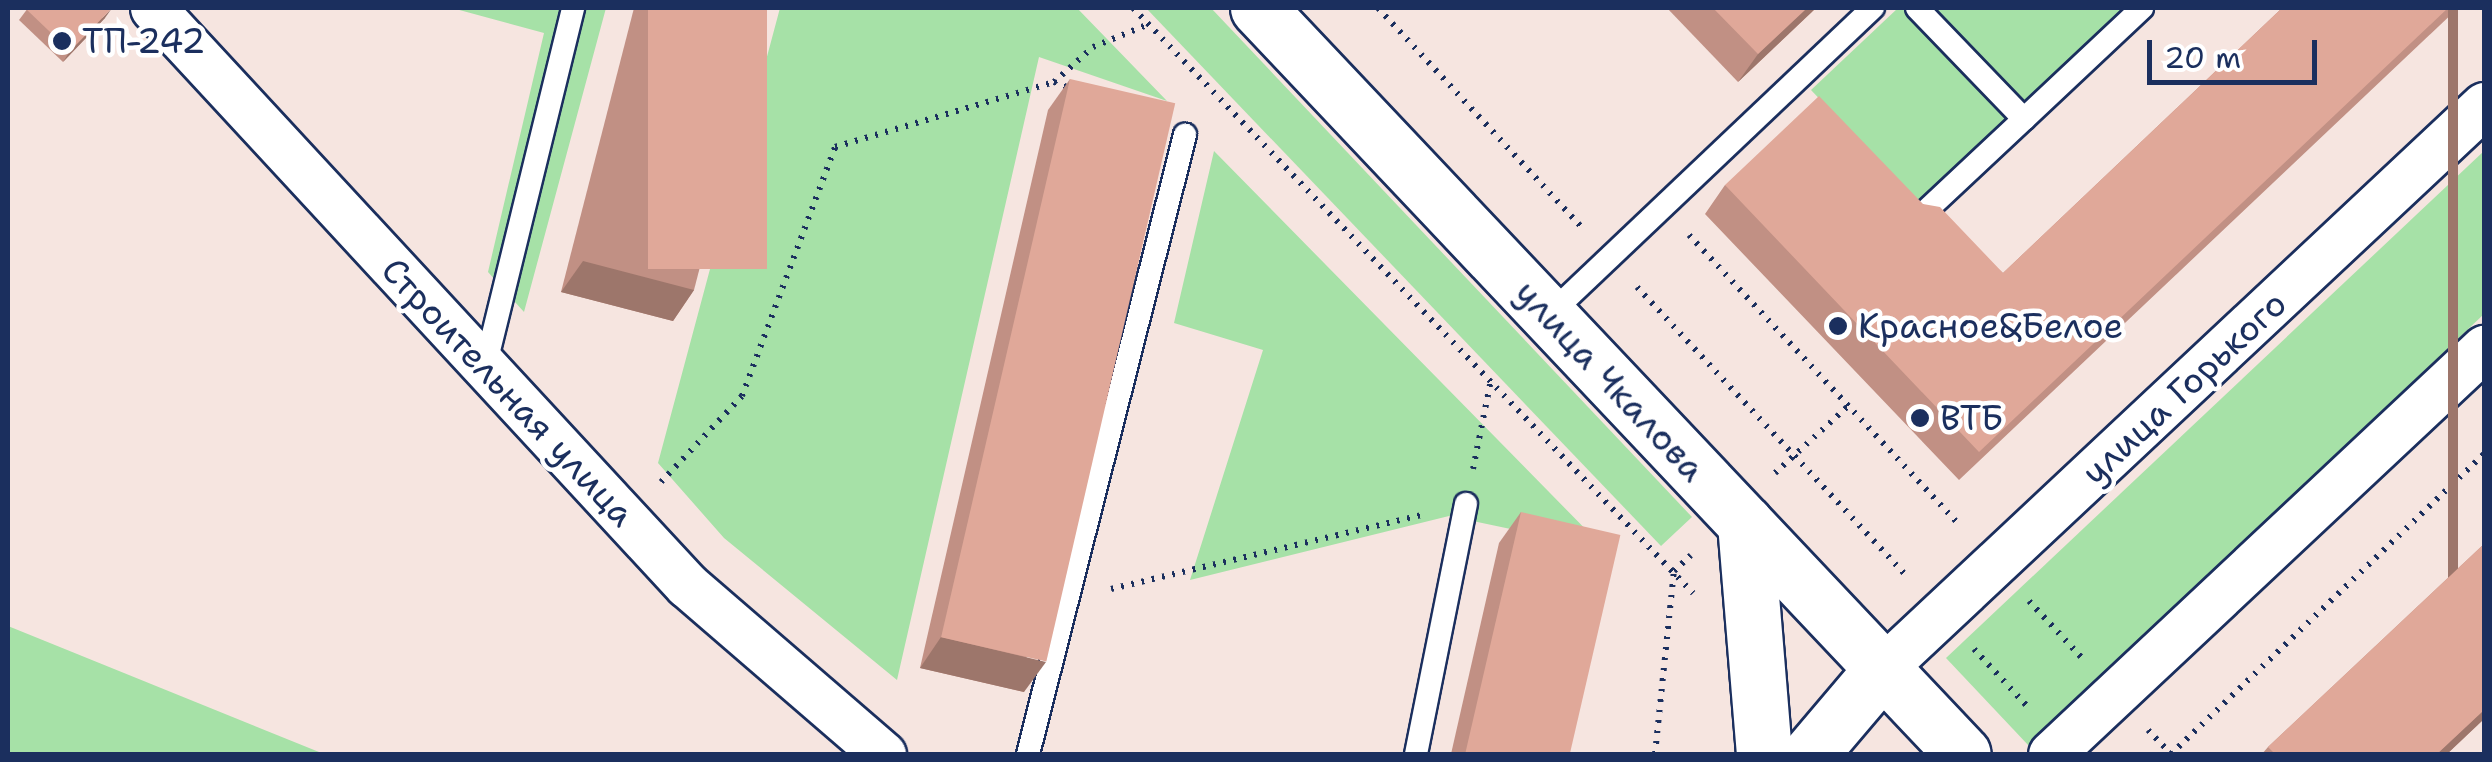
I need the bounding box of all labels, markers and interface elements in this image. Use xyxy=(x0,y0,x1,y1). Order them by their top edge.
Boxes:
place label: ТП-242 xyxy=(82,20,206,62)
scale bar xyxy=(2152,20,2322,82)
marker: ТП-242 xyxy=(51,30,73,52)
text: 20 m xyxy=(2164,37,2241,78)
street label: Строительная улица xyxy=(373,249,643,535)
street label: улица Чкалова xyxy=(1506,272,1714,490)
street label: улица Горького xyxy=(2073,283,2295,493)
place label: Красное&Белое xyxy=(1858,305,2123,347)
marker: Красное&Белое xyxy=(1827,315,1849,337)
place label: ВТБ xyxy=(1940,397,2004,439)
marker: ВТБ xyxy=(1909,407,1931,429)

